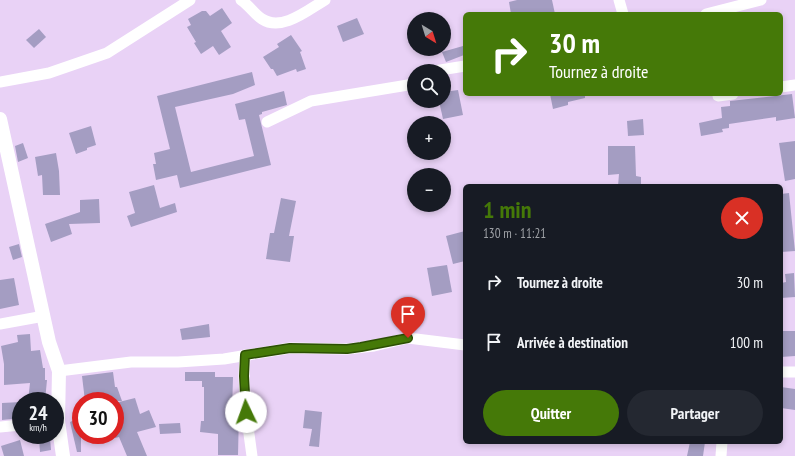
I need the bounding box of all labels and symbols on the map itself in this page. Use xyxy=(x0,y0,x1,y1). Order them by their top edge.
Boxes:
north arrow xyxy=(407,12,451,56)
pin xyxy=(391,297,425,338)
position arrow xyxy=(225,391,267,433)
speed limit sign: 30 xyxy=(72,392,124,444)

